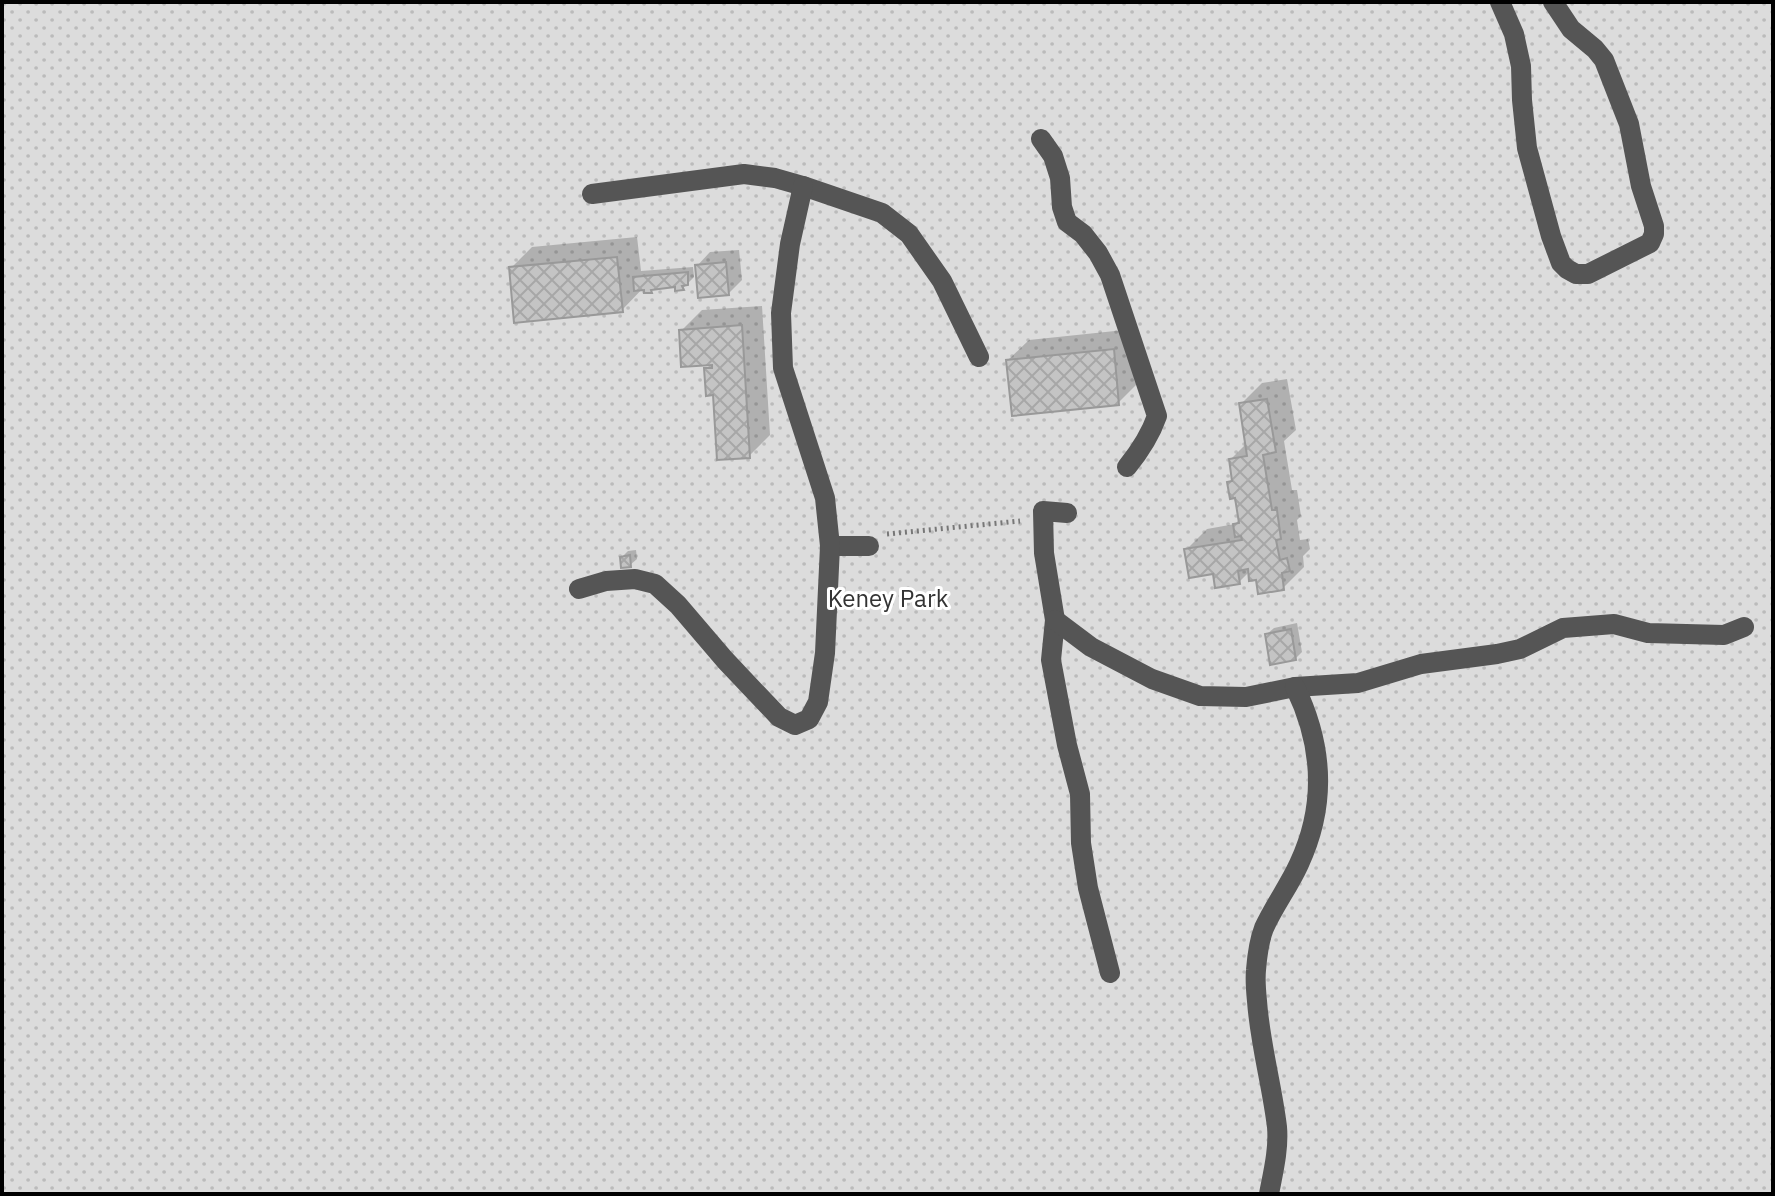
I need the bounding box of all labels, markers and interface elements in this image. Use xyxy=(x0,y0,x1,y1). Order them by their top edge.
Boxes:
park label: Keney Park xyxy=(828,582,949,614)

